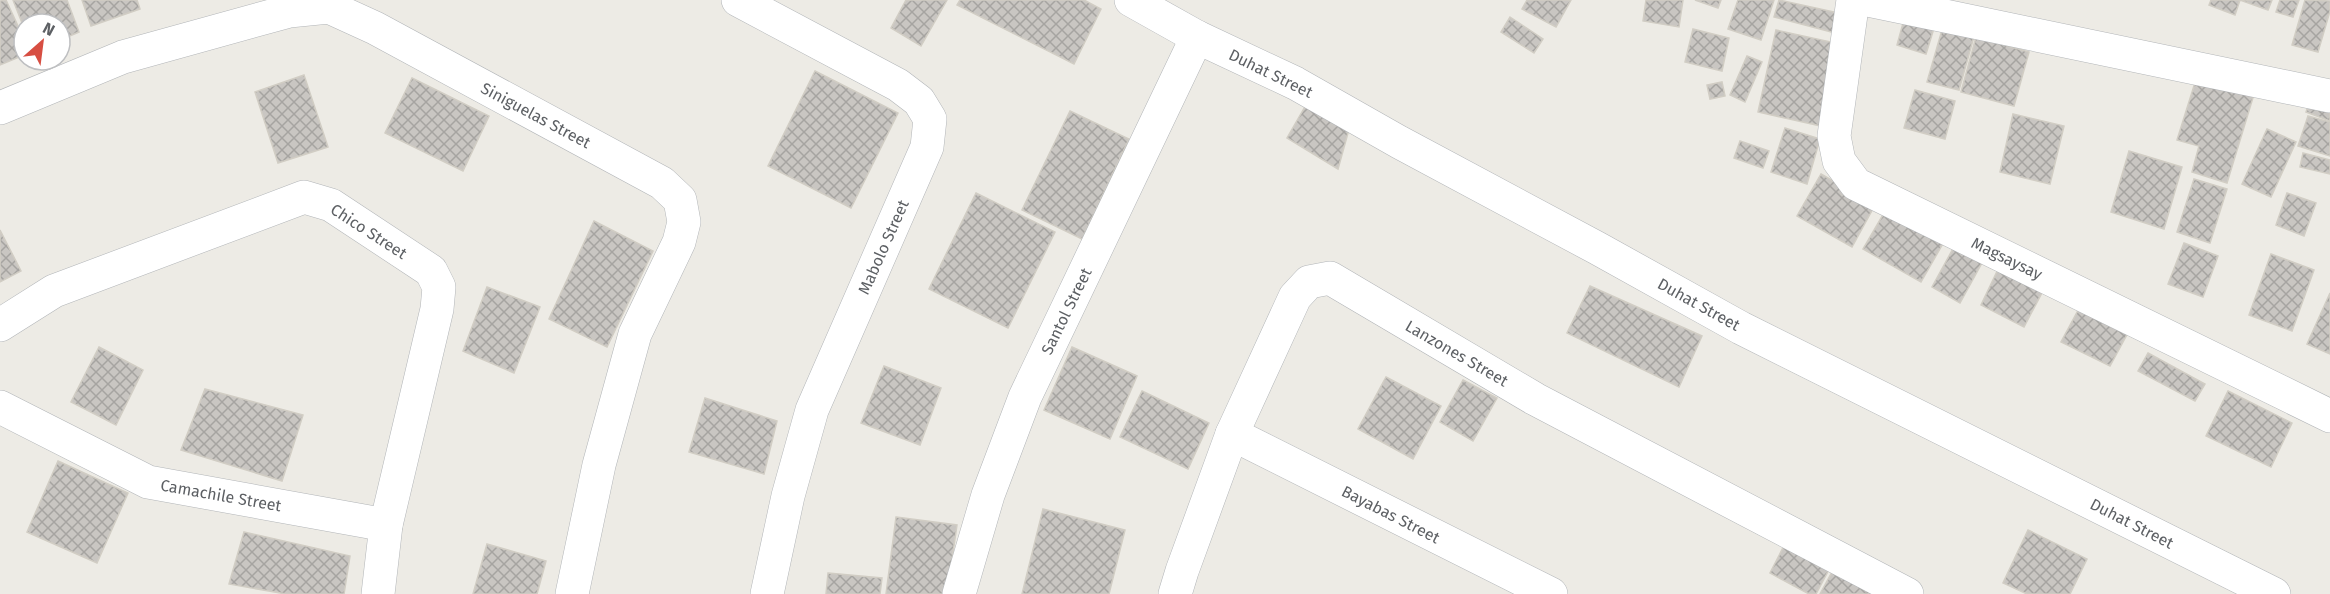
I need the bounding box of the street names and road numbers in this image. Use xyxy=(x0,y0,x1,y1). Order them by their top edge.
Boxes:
street label: Duhat Street xyxy=(1226,45,1316,102)
street label: Siniguelas Street xyxy=(478,79,594,152)
street label: Mabolo Street xyxy=(854,197,913,297)
street label: Chico Street xyxy=(327,200,411,263)
street label: Magsaysay xyxy=(1968,233,2045,284)
street label: Santol Street xyxy=(1037,265,1096,358)
street label: Duhat Street xyxy=(1654,274,1743,335)
street label: Lanzones Street xyxy=(1402,316,1512,391)
street label: Camachile Street xyxy=(159,476,283,516)
street label: Bayabas Street xyxy=(1339,482,1443,547)
street label: Duhat Street xyxy=(2087,494,2177,553)

